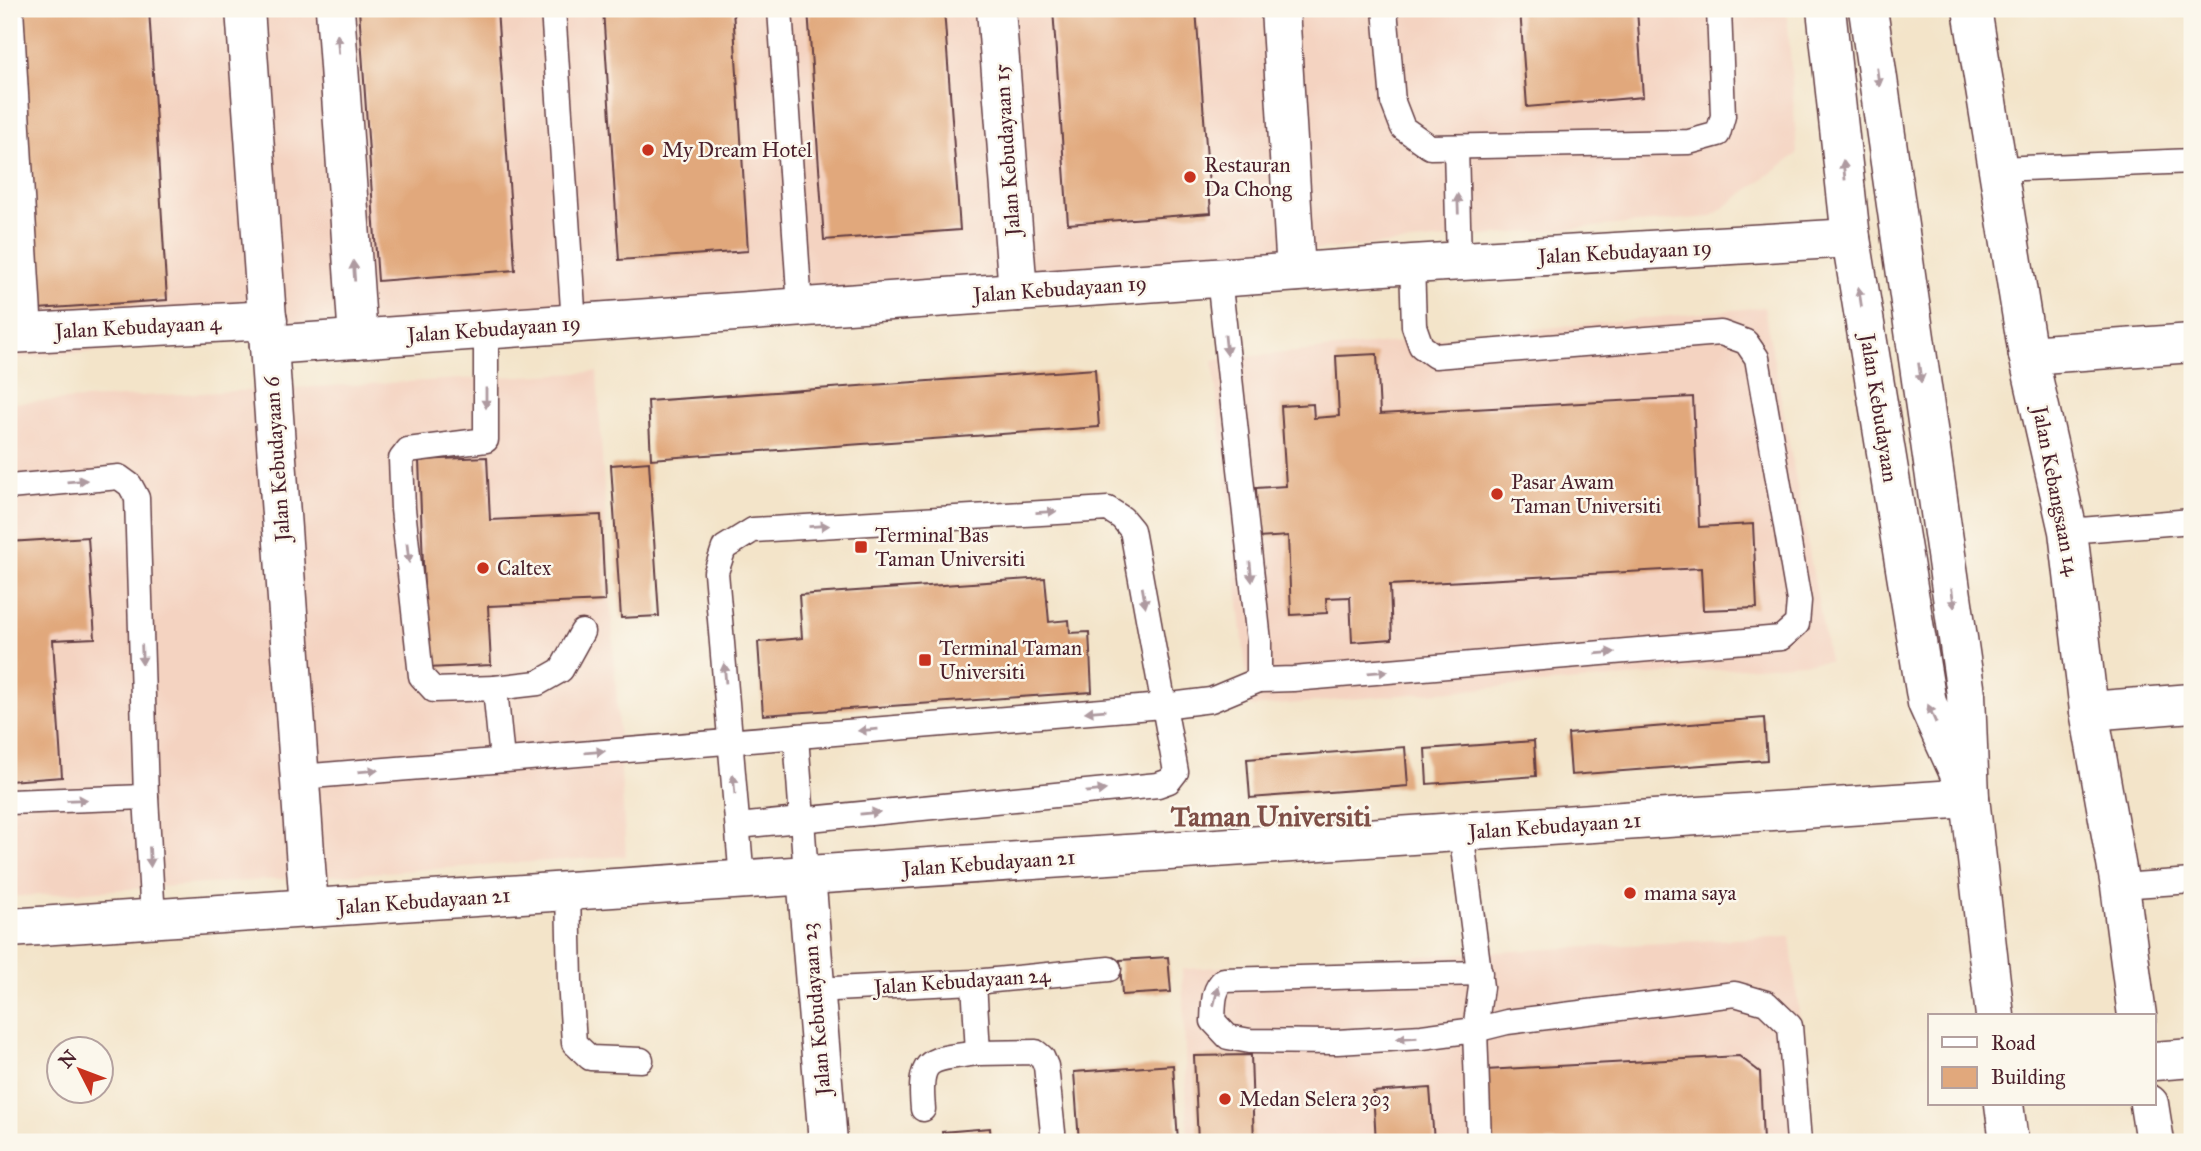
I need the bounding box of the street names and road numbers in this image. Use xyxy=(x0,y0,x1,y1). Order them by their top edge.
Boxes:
street label: Jalan Kebudayaan 15 xyxy=(988,63,1026,239)
street label: Jalan Kebudayaan 19 xyxy=(1535,234,1713,270)
street label: Jalan Kebudayaan 19 xyxy=(970,270,1148,308)
street label: Jalan Kebudayaan 4 xyxy=(52,310,223,344)
street label: Jalan Kebudayaan 19 xyxy=(404,310,582,348)
street label: Jalan Kebudayaan xyxy=(1854,330,1904,484)
street label: Jalan Kebudayaan 6 xyxy=(258,374,296,544)
street label: Jalan Kebangsaan 14 xyxy=(2026,402,2085,579)
street label: Jalan Kebudayaan 21 xyxy=(1466,807,1642,845)
street label: Jalan Kebudayaan 21 xyxy=(900,844,1076,882)
street label: Jalan Kebudayaan 21 xyxy=(335,882,511,920)
street label: Jalan Kebudayaan 23 xyxy=(795,922,837,1098)
street label: Jalan Kebudayaan 24 xyxy=(871,962,1052,1000)

